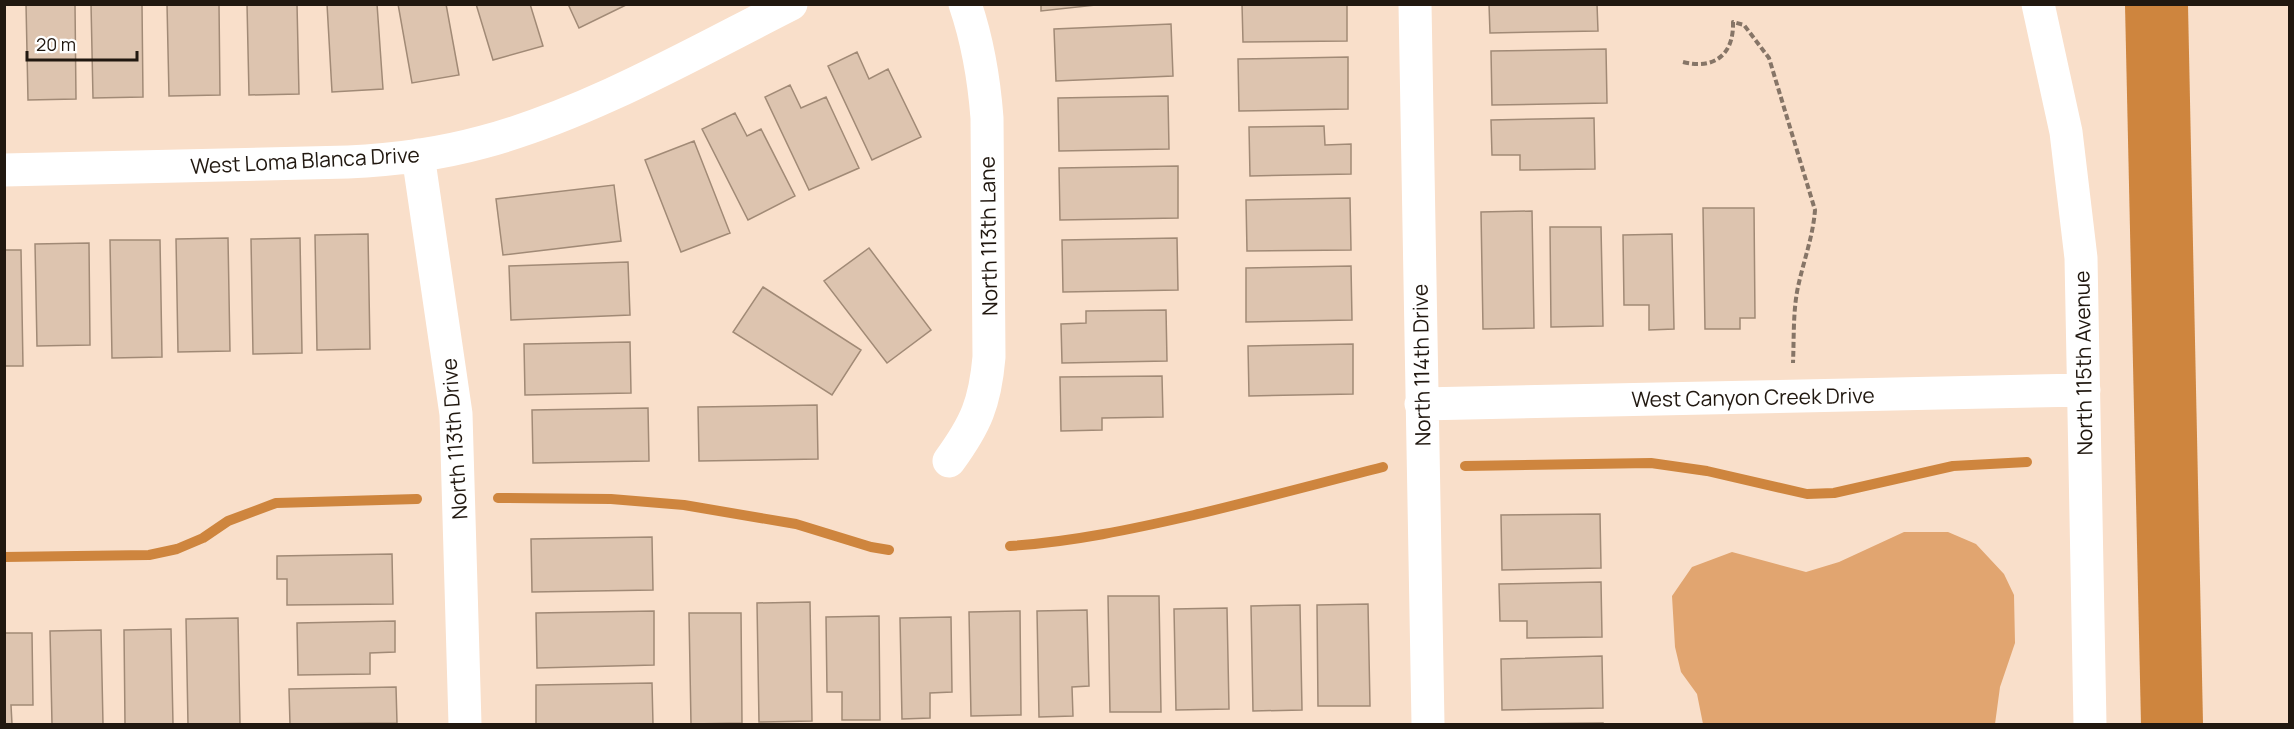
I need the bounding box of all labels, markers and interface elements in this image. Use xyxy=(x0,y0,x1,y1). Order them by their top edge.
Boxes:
scale bar xyxy=(27,24,136,62)
text: 20 m xyxy=(36,32,76,56)
street label: West Loma Blanca Drive xyxy=(190,140,420,180)
street label: North 113th Lane xyxy=(973,156,1003,316)
street label: North 115th Avenue xyxy=(2067,270,2099,456)
street label: North 114th Drive xyxy=(1406,284,1436,446)
street label: North 113th Drive xyxy=(434,357,474,521)
street label: West Canyon Creek Drive xyxy=(1631,381,1875,413)

